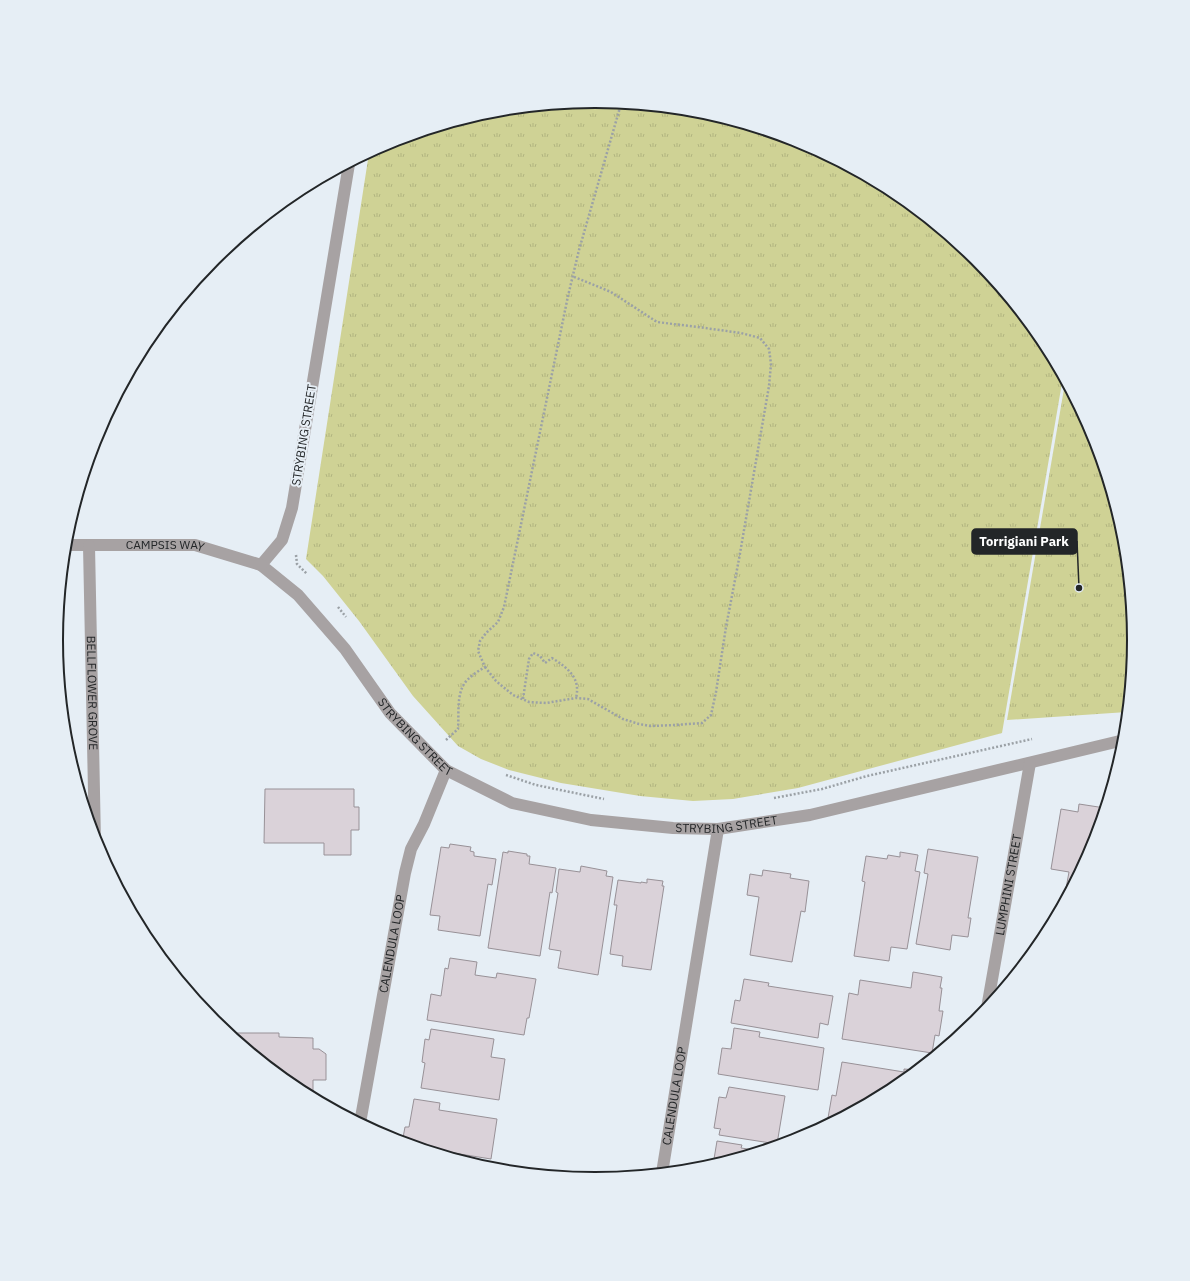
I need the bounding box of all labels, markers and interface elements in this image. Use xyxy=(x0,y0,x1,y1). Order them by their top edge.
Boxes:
street label: STRYBING STREET xyxy=(288,383,319,487)
callout: Torrigiani Park xyxy=(972,529,1077,554)
text: Torrigiani Park xyxy=(979,533,1069,550)
street label: CAMPSIS WAY xyxy=(126,537,206,554)
street label: BELLFLOWER GROVE xyxy=(84,636,101,750)
street label: STRYBING STREET xyxy=(375,695,455,779)
street label: STRYBING STREET xyxy=(675,812,779,836)
street label: LUMPHINI STREET xyxy=(992,833,1024,937)
street label: CALENDULA LOOP xyxy=(376,893,408,994)
street label: CALENDULA LOOP xyxy=(659,1046,689,1146)

